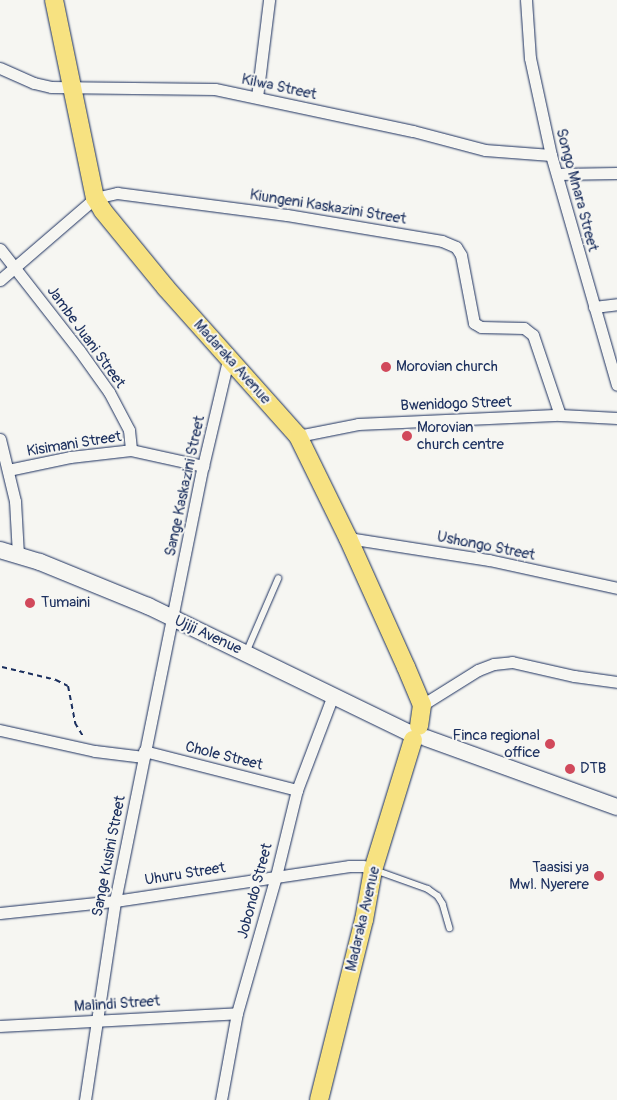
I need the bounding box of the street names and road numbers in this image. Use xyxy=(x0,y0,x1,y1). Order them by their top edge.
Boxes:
street label: Kilwa Street xyxy=(240,70,318,104)
street label: Songo Mnara Street xyxy=(552,127,602,253)
street label: Kiungeni Kaskazini Street xyxy=(248,186,408,228)
street label: Jambe Juani Street xyxy=(43,282,129,392)
street label: Madaraka Avenue xyxy=(190,316,274,408)
street label: Bwenidogo Street xyxy=(400,393,512,415)
street label: Sange Kaskazini Street xyxy=(161,414,209,558)
street label: Kisimani Street xyxy=(25,428,123,460)
street label: Ushongo Street xyxy=(435,528,537,564)
street label: Ujiji Avenue xyxy=(172,612,244,658)
street label: Chole Street xyxy=(183,738,265,774)
street label: Sange Kusini Street xyxy=(88,794,130,918)
street label: Jobondo Street xyxy=(234,841,276,941)
street label: Uhuru Street xyxy=(143,859,227,889)
street label: Madaraka Avenue xyxy=(342,865,384,973)
street label: Malindi Street xyxy=(73,992,161,1016)

